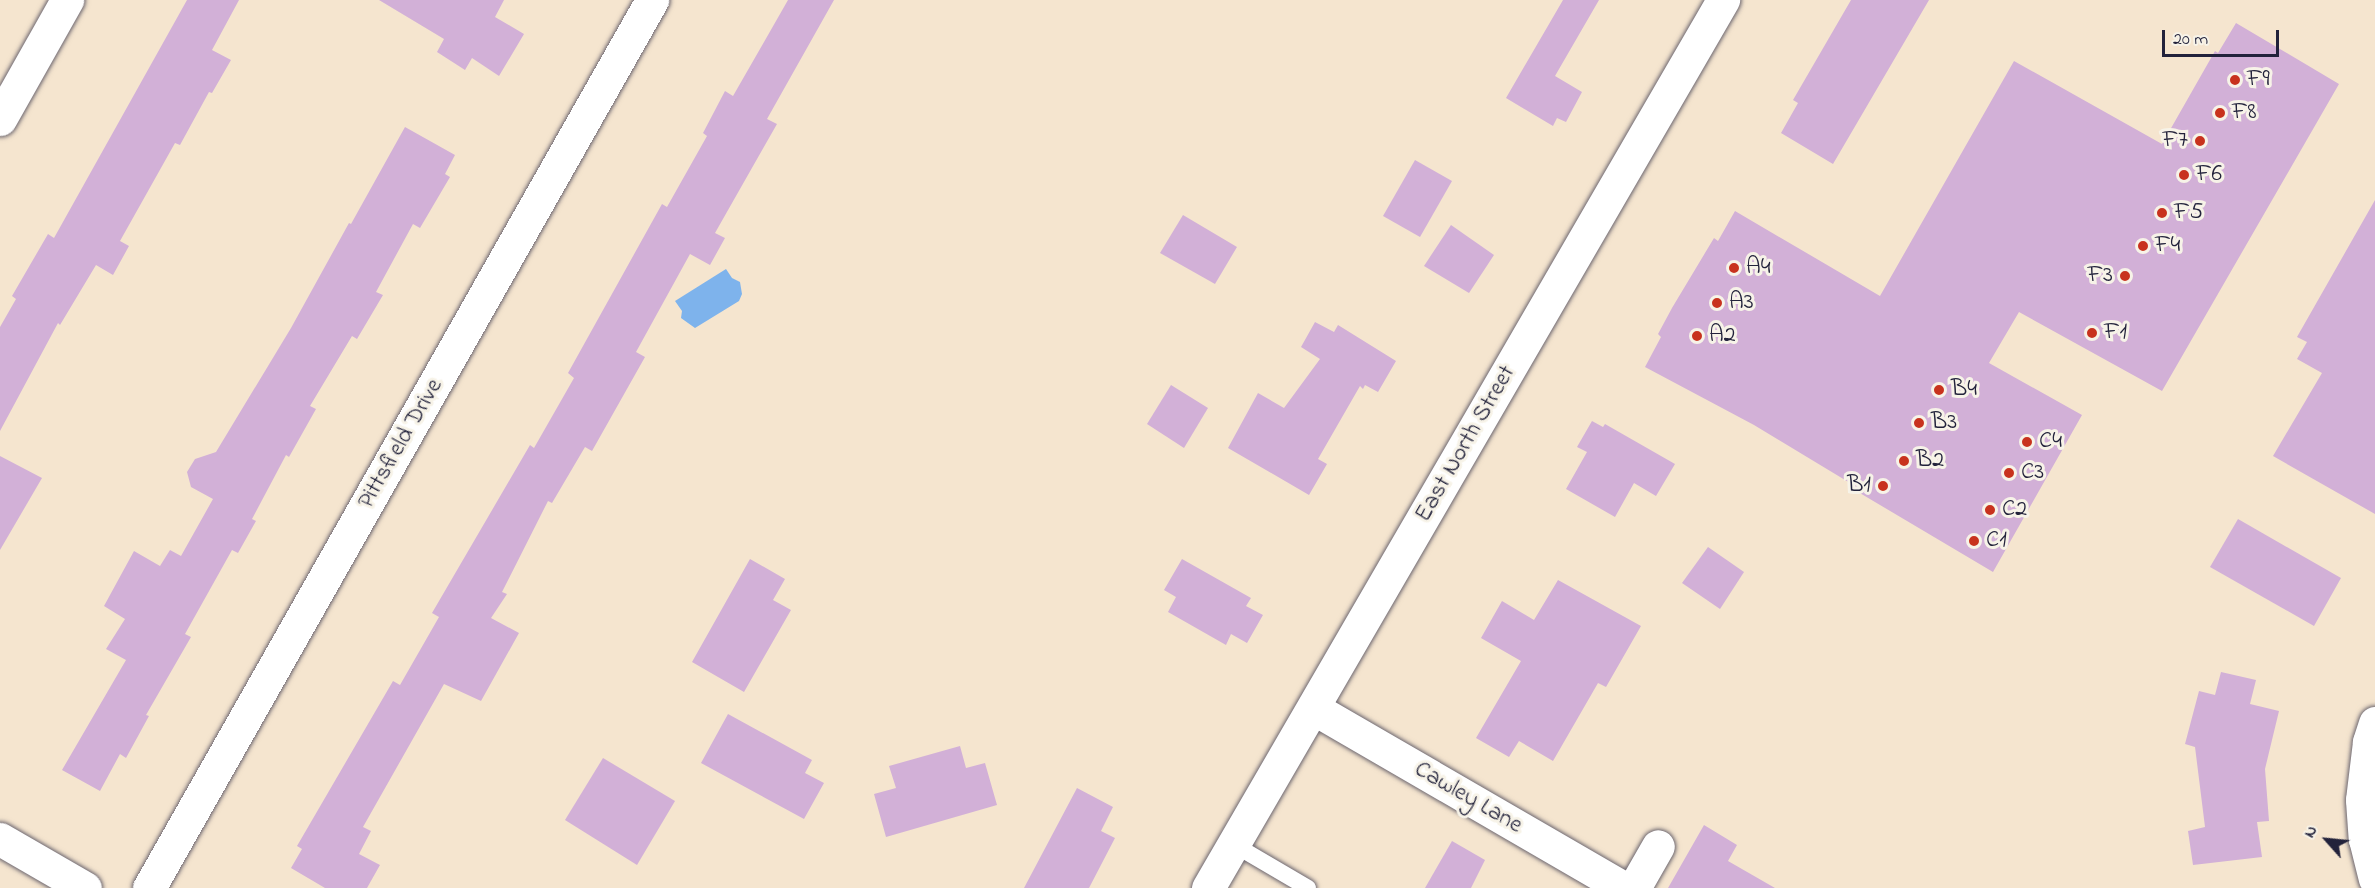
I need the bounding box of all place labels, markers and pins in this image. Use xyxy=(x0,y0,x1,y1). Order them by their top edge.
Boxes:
place label: F9 xyxy=(2247,66,2270,94)
marker: F9 xyxy=(2228,73,2242,87)
place label: F8 xyxy=(2232,99,2257,127)
marker: F8 xyxy=(2213,106,2227,120)
place label: F7 xyxy=(2163,127,2188,155)
marker: F7 xyxy=(2193,134,2207,148)
place label: F6 xyxy=(2196,161,2222,189)
marker: F6 xyxy=(2177,168,2191,182)
place label: F5 xyxy=(2174,199,2203,227)
marker: F5 xyxy=(2155,206,2169,220)
place label: F4 xyxy=(2155,232,2180,260)
marker: F4 xyxy=(2136,239,2150,253)
place label: A4 xyxy=(1746,254,1771,282)
marker: A4 xyxy=(1727,261,1741,275)
place label: F3 xyxy=(2088,262,2113,290)
marker: F3 xyxy=(2118,269,2132,283)
place label: A3 xyxy=(1729,289,1754,317)
marker: A3 xyxy=(1710,296,1724,310)
place label: F1 xyxy=(2104,319,2127,347)
place label: A2 xyxy=(1709,322,1736,350)
marker: F1 xyxy=(2085,326,2099,340)
marker: A2 xyxy=(1690,329,1704,343)
place label: B4 xyxy=(1951,376,1977,404)
marker: B4 xyxy=(1932,383,1946,397)
place label: B3 xyxy=(1931,409,1957,437)
marker: B3 xyxy=(1912,416,1926,430)
place label: C4 xyxy=(2039,428,2062,456)
marker: C4 xyxy=(2020,435,2034,449)
place label: B2 xyxy=(1916,447,1944,475)
marker: B2 xyxy=(1897,454,1911,468)
place label: C3 xyxy=(2021,459,2044,487)
marker: C3 xyxy=(2002,466,2016,480)
place label: B1 xyxy=(1847,472,1871,500)
marker: B1 xyxy=(1876,479,1890,493)
place label: C2 xyxy=(2002,496,2027,524)
marker: C2 xyxy=(1983,503,1997,517)
place label: C1 xyxy=(1986,527,2007,555)
marker: C1 xyxy=(1967,534,1981,548)

